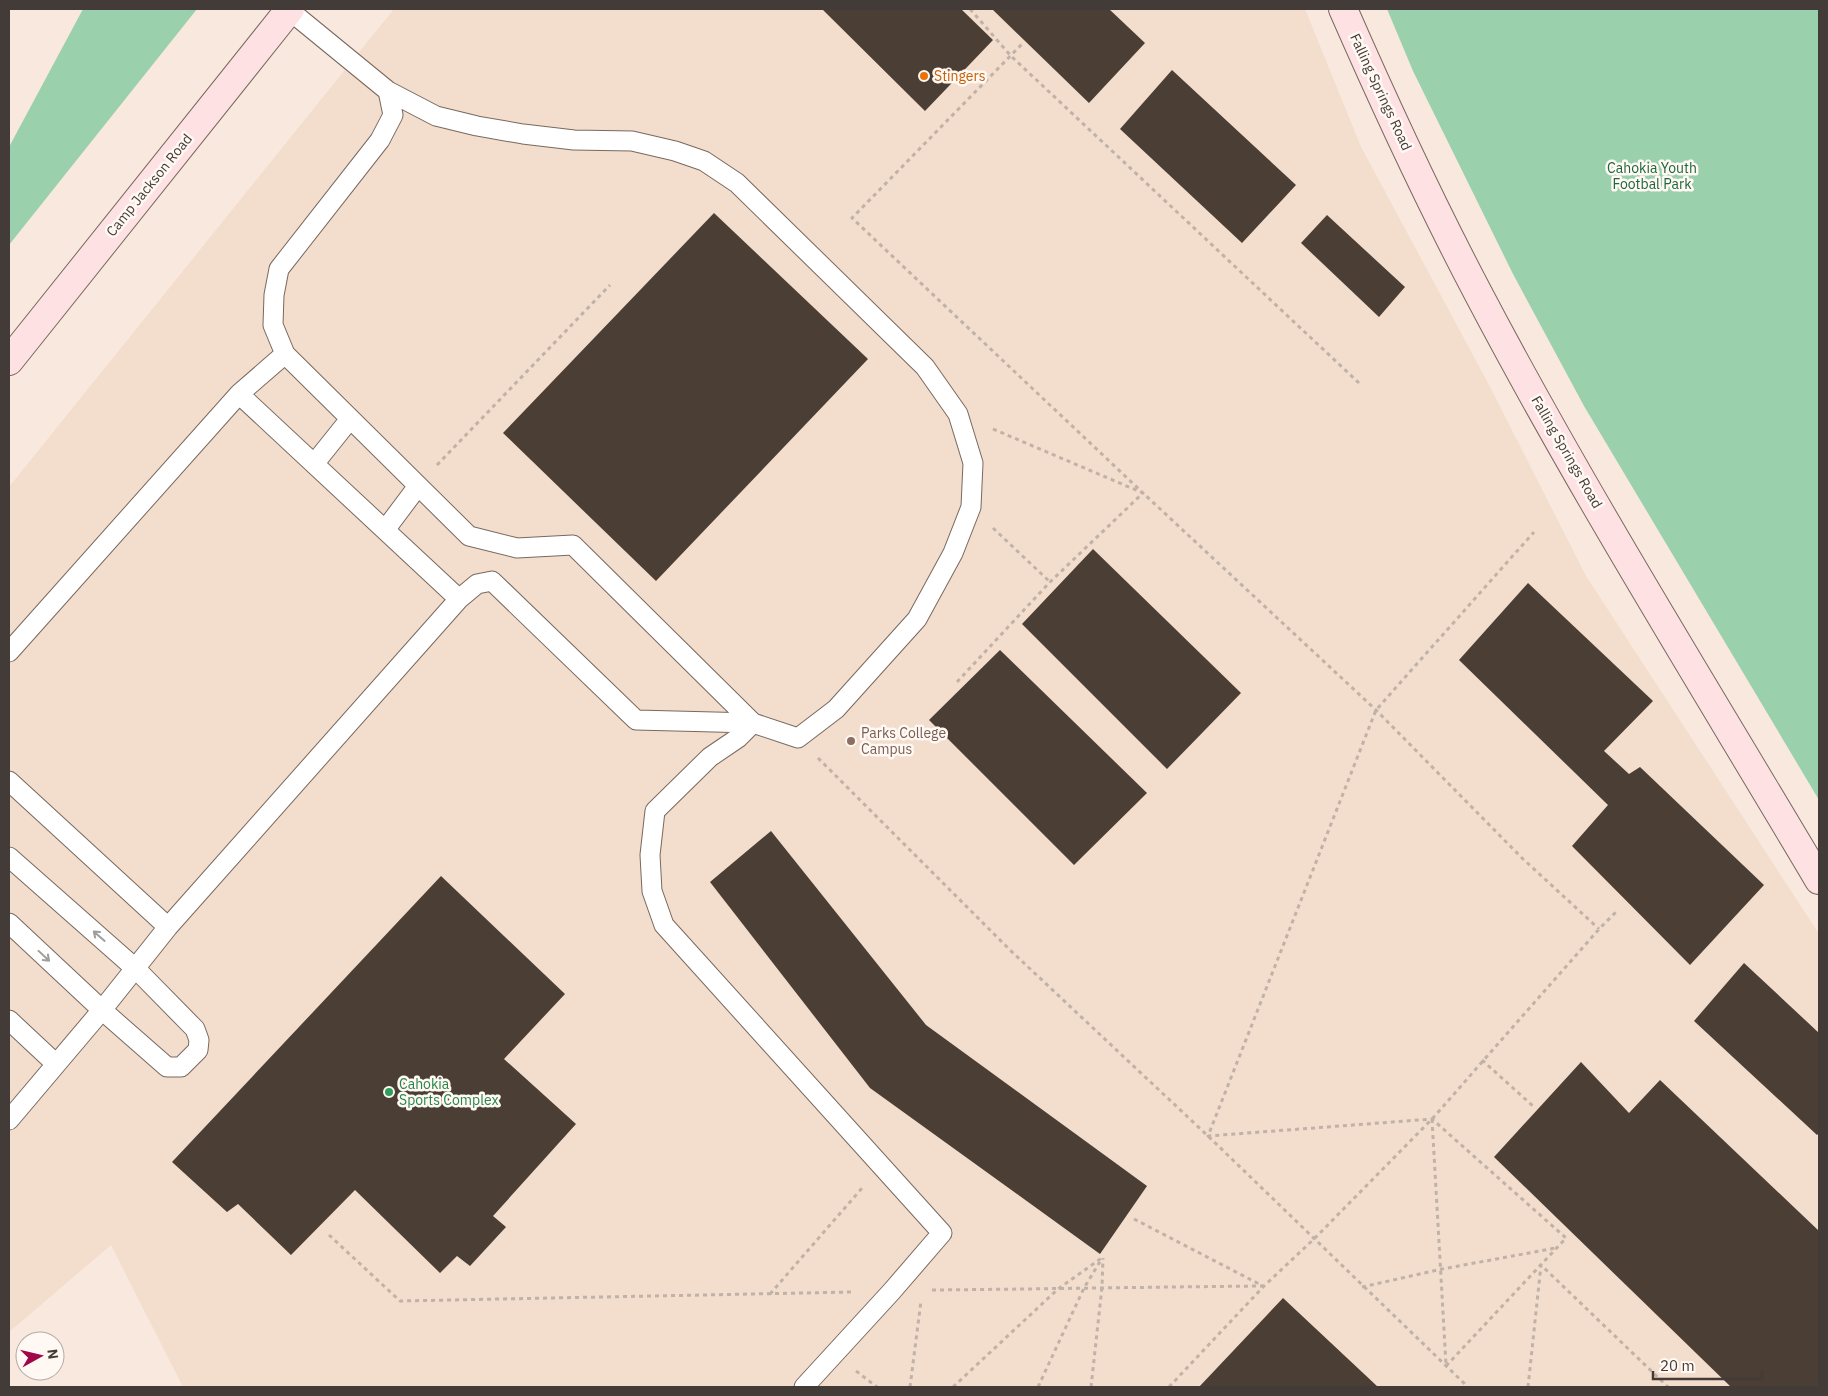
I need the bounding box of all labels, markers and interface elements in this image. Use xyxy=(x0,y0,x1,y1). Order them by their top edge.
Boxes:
street label: Falling Springs Road xyxy=(1346,31,1416,153)
place label: Stingers xyxy=(934,67,986,85)
marker: Stingers xyxy=(918,70,930,82)
street label: Camp Jackson Road xyxy=(102,130,196,240)
park label: Cahokia Youth Footbal Park xyxy=(1607,159,1697,193)
street label: Falling Springs Road xyxy=(1527,393,1607,511)
place label: Parks College Campus xyxy=(861,724,946,758)
marker: Parks College Campus xyxy=(845,735,857,747)
one-way arrow xyxy=(93,931,106,942)
one-way arrow xyxy=(38,950,51,962)
place label: Cahokia Sports Complex xyxy=(399,1075,499,1109)
marker: Cahokia Sports Complex xyxy=(383,1086,395,1098)
north arrow xyxy=(15,1331,65,1381)
text: N xyxy=(43,1348,62,1360)
scale bar xyxy=(1653,1348,1762,1380)
text: 20 m xyxy=(1660,1356,1695,1375)

